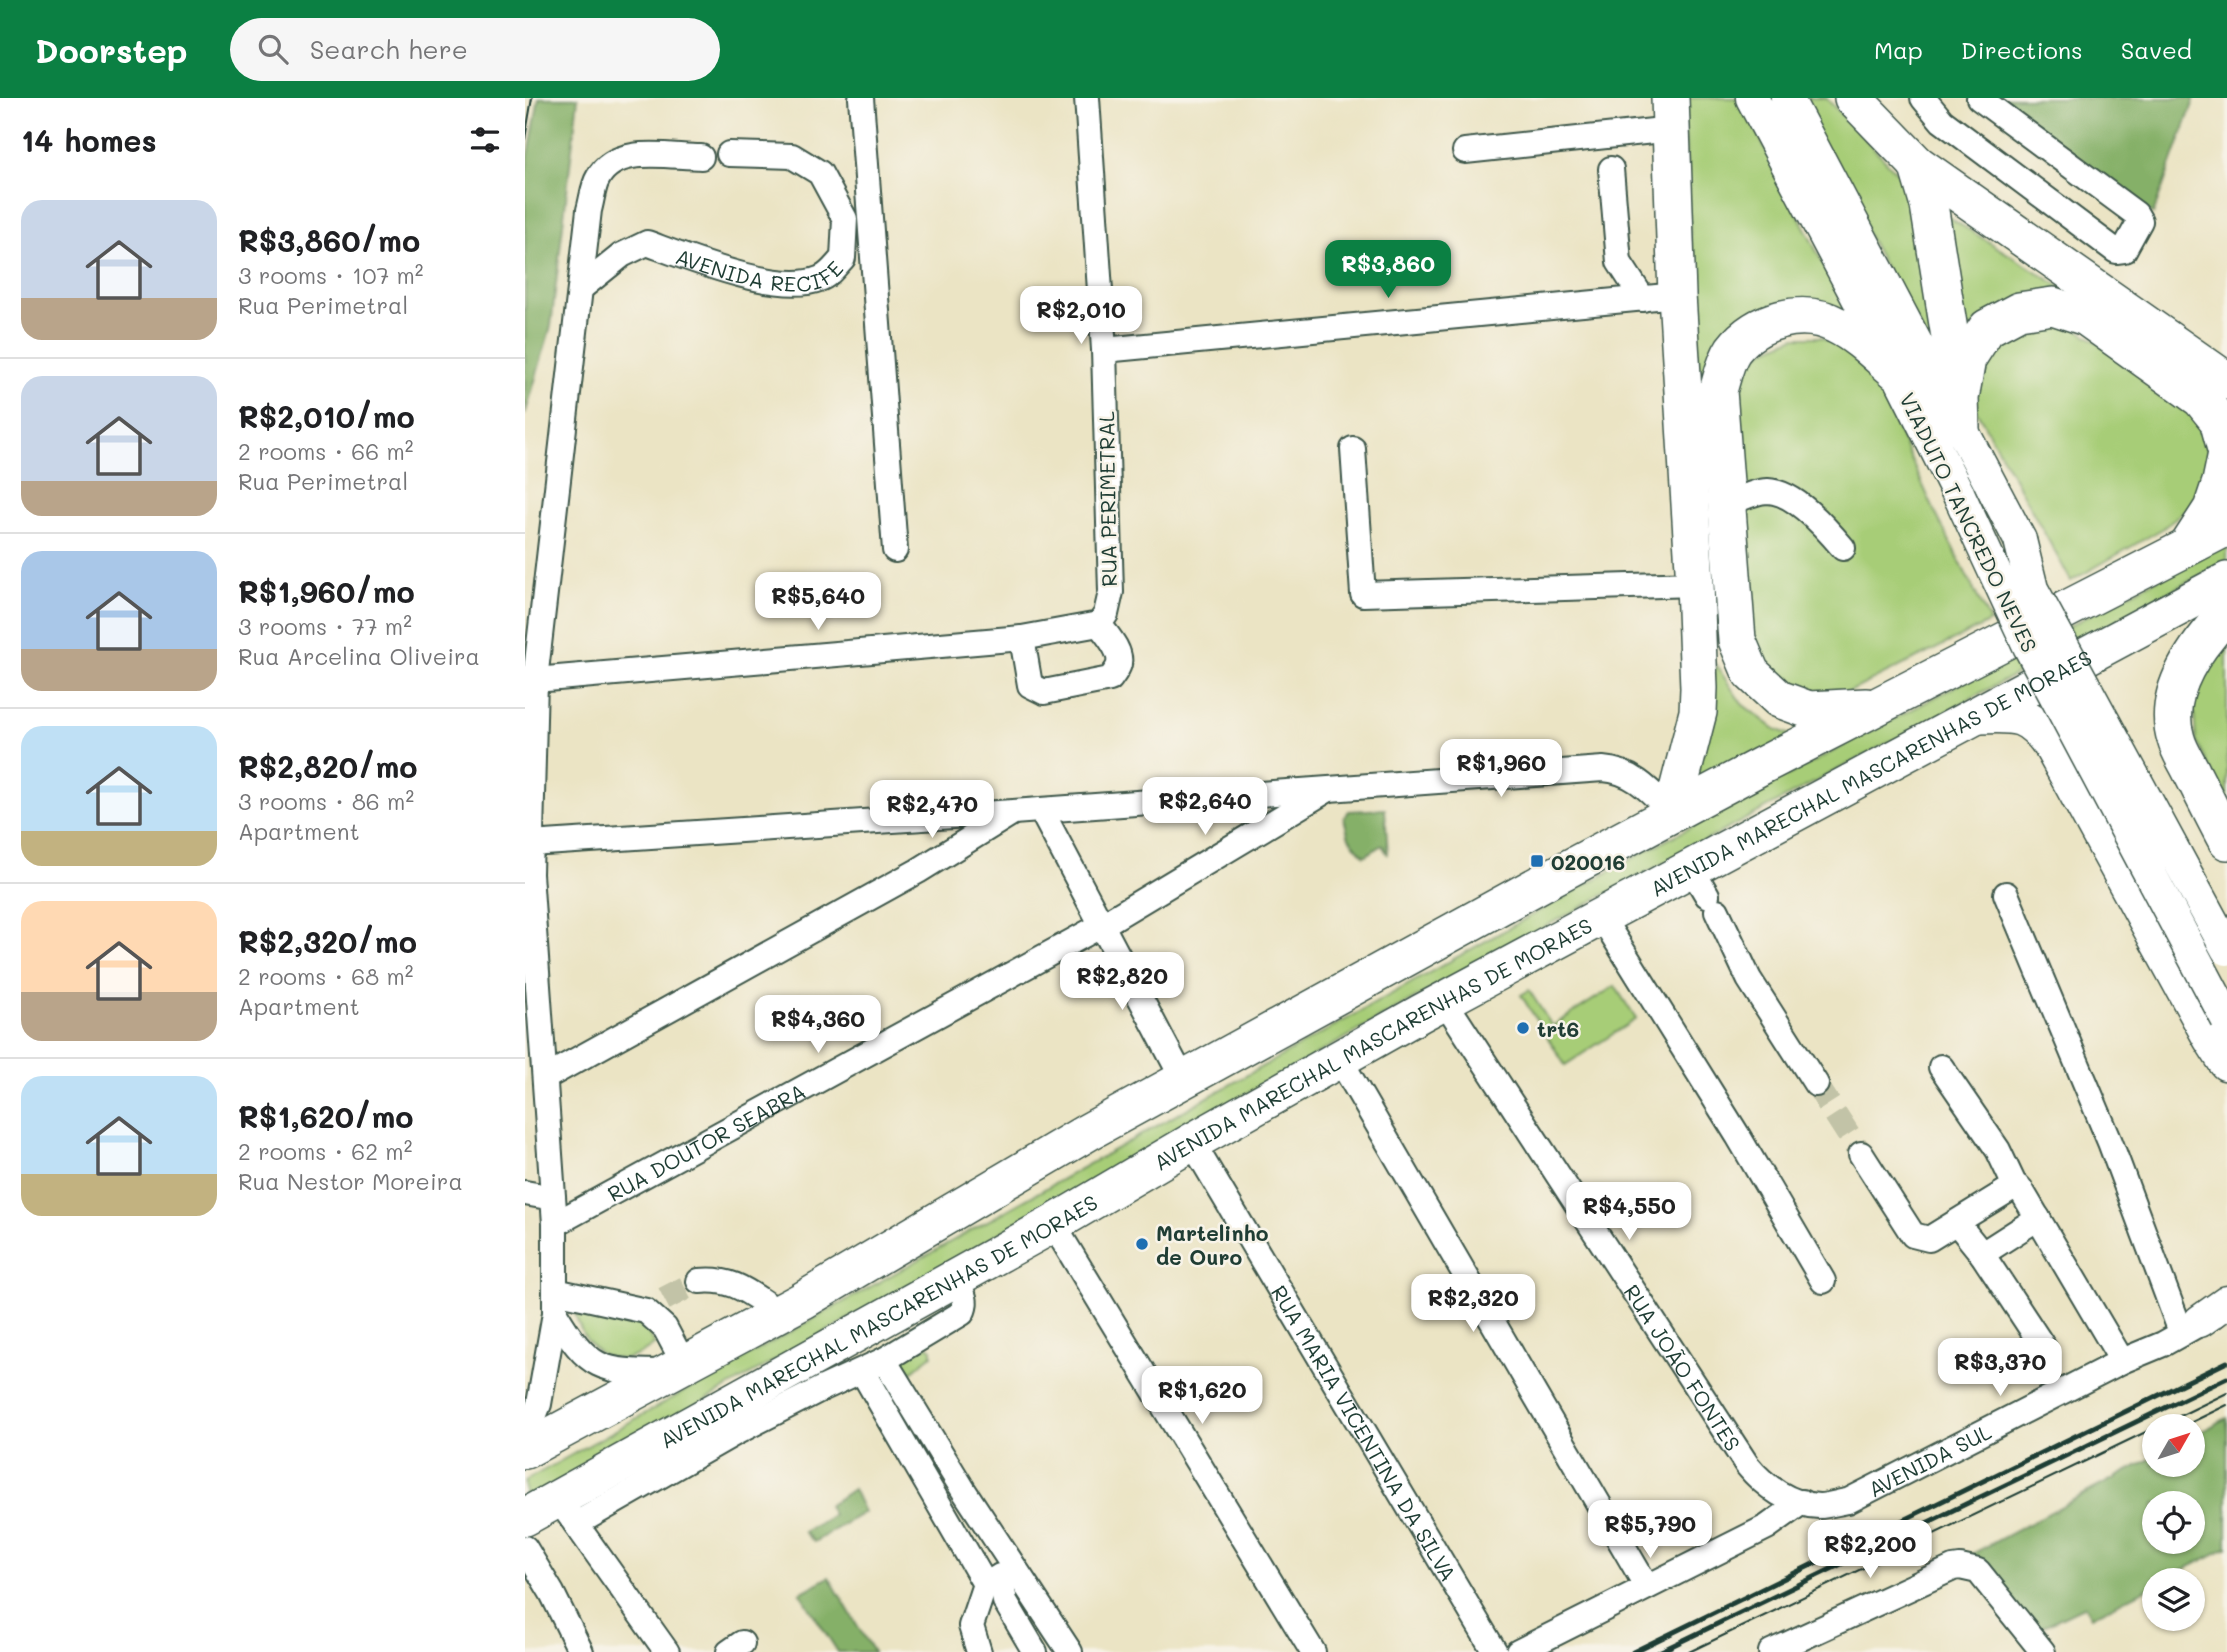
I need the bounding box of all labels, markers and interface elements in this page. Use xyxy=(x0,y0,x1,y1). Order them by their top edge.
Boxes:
search box xyxy=(230,18,720,81)
text: Doorstep xyxy=(35,28,188,71)
icon: search xyxy=(254,30,292,68)
text: Search here xyxy=(310,32,468,66)
text: Map xyxy=(1874,34,1923,65)
text: Directions xyxy=(1961,34,2083,65)
text: Saved xyxy=(2121,34,2192,65)
text: 14 homes xyxy=(21,120,157,160)
icon: filters xyxy=(466,121,504,159)
text: R$3,860/mo xyxy=(238,220,420,260)
icon: home xyxy=(77,228,161,312)
pin: R$3,860 xyxy=(1323,240,1453,300)
street label: AVENIDA RECIFE xyxy=(673,241,848,297)
text: R$3,860 xyxy=(1341,248,1435,278)
text: 3 rooms · 107 m² xyxy=(238,260,424,290)
pin: R$2,010 xyxy=(1016,286,1146,346)
text: Rua Perimetral xyxy=(238,290,408,320)
text: R$2,010 xyxy=(1036,294,1126,324)
street label: VIADUTO TANCREDO NEVES xyxy=(1894,388,2044,656)
text: R$2,010/mo xyxy=(238,396,415,436)
icon: home xyxy=(77,404,161,488)
street label: RUA PERIMETRAL xyxy=(1092,411,1122,587)
text: 2 rooms · 66 m² xyxy=(238,436,413,466)
text: Rua Perimetral xyxy=(238,466,408,496)
text: R$1,960/mo xyxy=(238,571,415,611)
pin: R$5,640 xyxy=(753,573,883,632)
icon: home xyxy=(77,579,161,663)
text: R$5,640 xyxy=(771,580,865,610)
text: 3 rooms · 77 m² xyxy=(238,611,412,641)
text: Rua Arcelina Oliveira xyxy=(238,641,480,671)
street label: AVENIDA MARECHAL MASCARENHAS DE MORAES xyxy=(1645,643,2096,901)
pin: R$1,960 xyxy=(1436,740,1566,799)
text: R$2,820/mo xyxy=(238,746,418,786)
text: R$1,960 xyxy=(1456,747,1546,777)
icon: home xyxy=(77,754,161,838)
pin: R$2,640 xyxy=(1140,778,1270,837)
pin: R$2,470 xyxy=(867,780,997,840)
text: R$2,640 xyxy=(1158,785,1252,815)
text: 3 rooms · 86 m² xyxy=(238,786,414,816)
text: R$2,470 xyxy=(886,788,978,818)
text: Apartment xyxy=(238,816,360,846)
place label: 020016 xyxy=(1551,848,1625,875)
marker: 020016 xyxy=(1529,853,1545,869)
street label: AVENIDA MARECHAL MASCARENHAS DE MORAES xyxy=(1148,911,1596,1175)
text: R$2,320/mo xyxy=(238,921,417,961)
icon: home xyxy=(77,929,161,1013)
pin: R$2,820 xyxy=(1057,953,1187,1012)
text: R$2,820 xyxy=(1076,960,1168,990)
text: 2 rooms · 68 m² xyxy=(238,961,413,991)
text: Apartment xyxy=(238,991,360,1021)
pin: R$4,360 xyxy=(753,996,883,1055)
text: R$4,360 xyxy=(771,1003,865,1033)
place label: trt6 xyxy=(1537,1015,1579,1042)
marker: trt6 xyxy=(1515,1020,1531,1036)
street label: RUA DOUTOR SEABRA xyxy=(602,1076,810,1207)
text: R$1,620/mo xyxy=(238,1096,414,1136)
icon: home xyxy=(77,1104,161,1188)
text: 2 rooms · 62 m² xyxy=(238,1136,412,1166)
text: Rua Nestor Moreira xyxy=(238,1166,463,1196)
pin: R$4,550 xyxy=(1564,1182,1694,1242)
street label: AVENIDA MARECHAL MASCARENHAS DE MORAES xyxy=(655,1188,1102,1453)
text: R$4,550 xyxy=(1582,1190,1676,1220)
place label: Martelinho de Ouro xyxy=(1156,1219,1269,1270)
marker: Martelinho de Ouro xyxy=(1134,1236,1150,1252)
pin: R$2,320 xyxy=(1408,1274,1538,1334)
street label: RUA JOÃO FONTES xyxy=(1619,1279,1747,1455)
street label: RUA MARIA VICENTINA DA SILVA xyxy=(1266,1280,1463,1585)
text: R$2,320 xyxy=(1427,1282,1519,1312)
pin: R$3,370 xyxy=(1935,1338,2065,1398)
text: R$3,370 xyxy=(1954,1346,2046,1376)
pin: R$1,620 xyxy=(1137,1366,1267,1426)
text: R$1,620 xyxy=(1158,1374,1246,1404)
north arrow xyxy=(2142,1414,2205,1477)
map controls xyxy=(2142,1414,2205,1631)
street label: AVENIDA SUL xyxy=(1863,1417,1995,1502)
button: locate xyxy=(2142,1491,2205,1554)
pin: R$5,790 xyxy=(1585,1500,1715,1560)
text: R$5,790 xyxy=(1604,1508,1696,1538)
pin: R$2,200 xyxy=(1805,1520,1935,1580)
text: R$2,200 xyxy=(1824,1528,1916,1558)
button: layers xyxy=(2142,1568,2205,1631)

